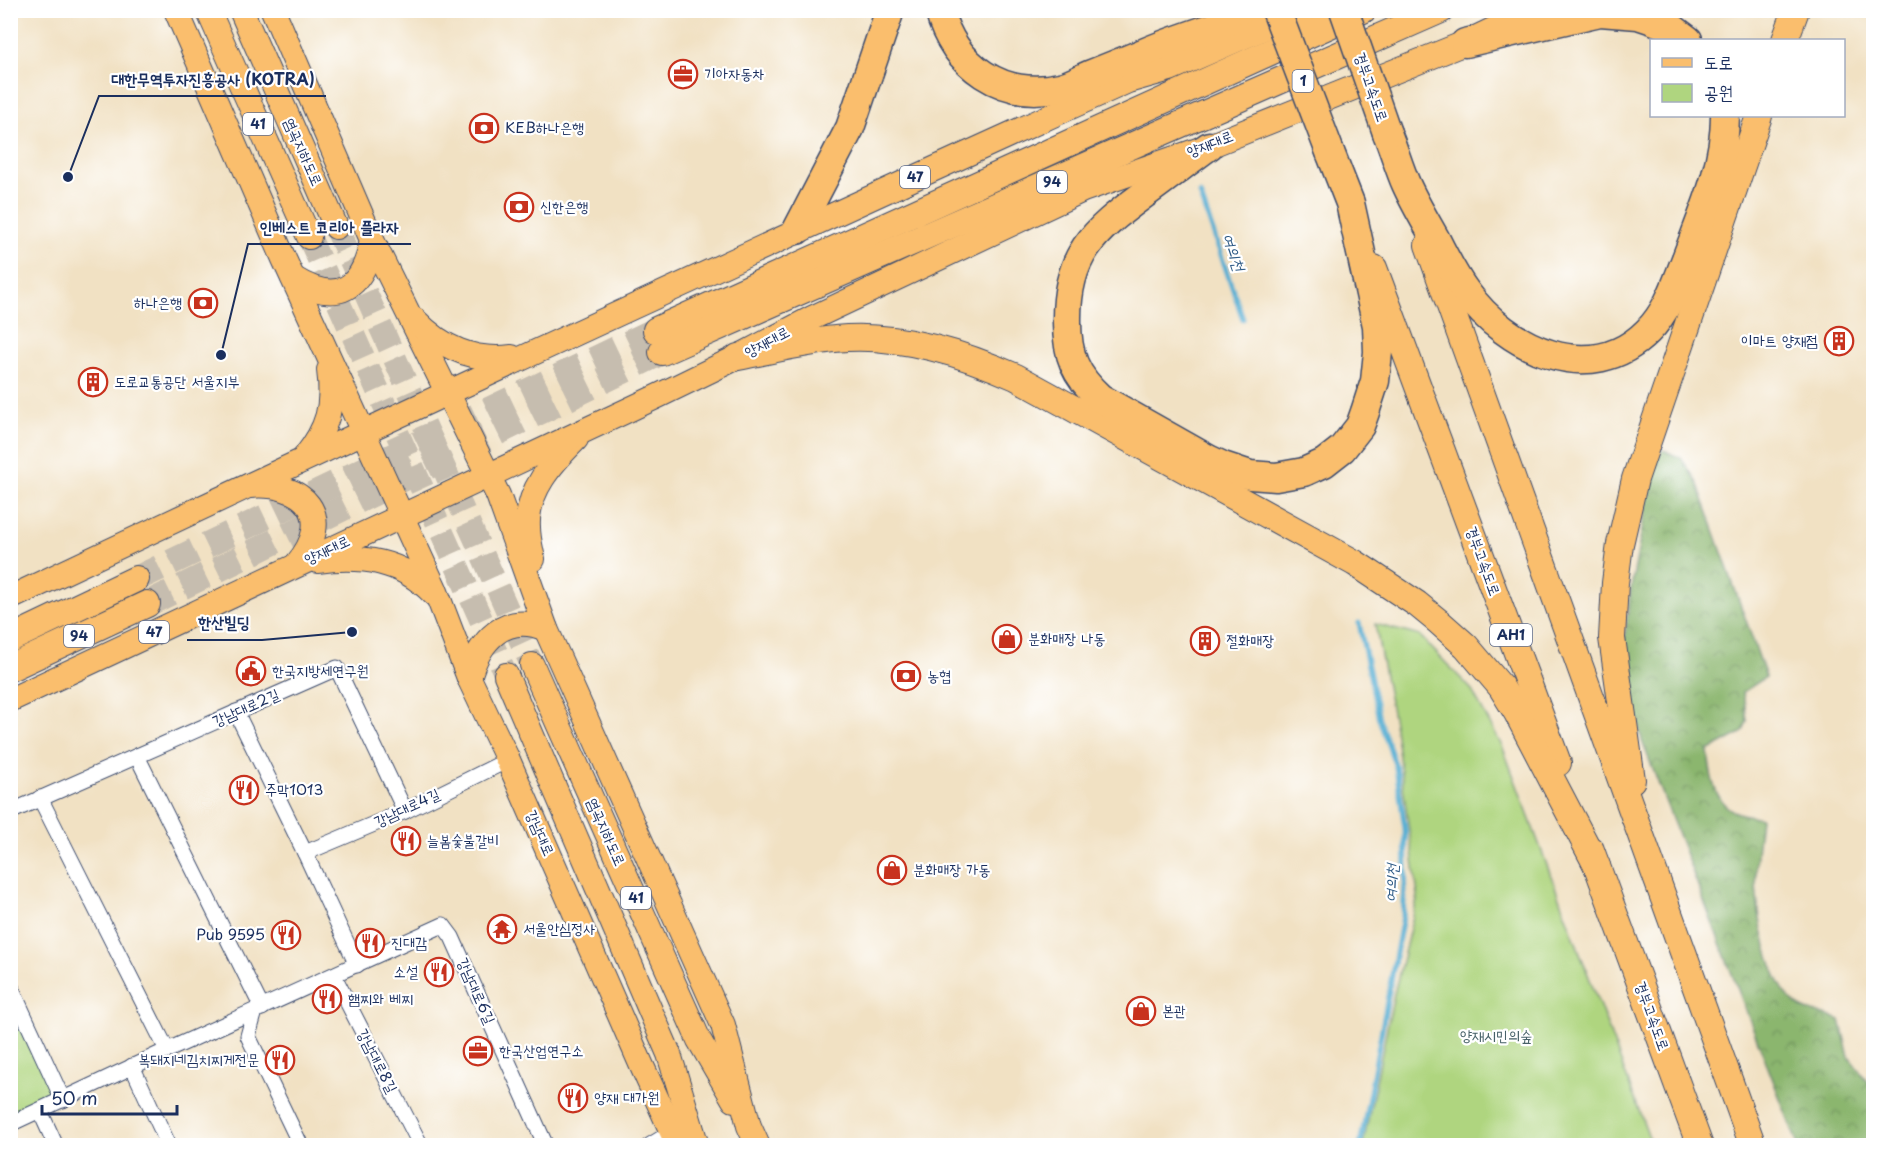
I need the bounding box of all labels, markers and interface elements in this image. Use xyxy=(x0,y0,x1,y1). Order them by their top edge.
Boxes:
legend xyxy=(1650,39,1845,117)
text: 도로 xyxy=(1704,48,1733,75)
street label: 경부고속도로 xyxy=(1350,49,1395,124)
office icon: 기아자동차 xyxy=(667,58,699,90)
place label: 기아자동차 xyxy=(704,61,764,84)
callout: 대한무역투자진흥공사 (KOTRA) xyxy=(99,62,326,96)
text: 대한무역투자진흥공사 (KOTRA) xyxy=(111,66,315,90)
road number: 1 xyxy=(1292,70,1314,92)
text: 공원 xyxy=(1704,78,1733,105)
bank icon: KEB하나은행 xyxy=(468,112,500,144)
road number: 41 xyxy=(243,113,273,135)
street label: 염곡지하도로 xyxy=(279,114,330,189)
place label: KEB하나은행 xyxy=(505,115,584,138)
street label: 양재대로 xyxy=(1183,123,1236,162)
road number: 47 xyxy=(900,166,930,188)
road number: 94 xyxy=(1037,171,1067,193)
bank icon: 신한은행 xyxy=(503,191,535,223)
place label: 신한은행 xyxy=(540,194,588,217)
callout: 인베스트 코리아 플라자 xyxy=(248,210,411,244)
text: 인베스트 코리아 플라자 xyxy=(259,214,399,238)
water label: 여의천 xyxy=(1217,230,1253,276)
bank icon: 하나은행 xyxy=(187,287,219,319)
place label: 하나은행 xyxy=(134,290,182,313)
street label: 양재대로 xyxy=(740,319,793,362)
building icon: 이마트 양재점 xyxy=(1823,325,1855,357)
place label: 이마트 양재점 xyxy=(1741,328,1818,351)
building icon: 도로교통공단 서울지부 xyxy=(77,366,109,398)
place label: 도로교통공단 서울지부 xyxy=(114,369,240,392)
street label: 경부고속도로 xyxy=(1461,523,1508,598)
street label: 양재대로 xyxy=(300,528,353,569)
callout: 한산빌딩 xyxy=(187,606,262,640)
text: 한산빌딩 xyxy=(197,609,250,633)
road number: 47 xyxy=(139,621,169,643)
shop icon: 분화매장 나동 xyxy=(991,623,1023,655)
road number: AH1 xyxy=(1490,624,1532,646)
road number: 94 xyxy=(64,625,94,647)
building icon: 절화매장 xyxy=(1189,625,1221,657)
place label: 분화매장 나동 xyxy=(1028,626,1105,649)
place label: 절화매장 xyxy=(1226,628,1274,651)
public building icon: 한국지방세연구원 xyxy=(235,655,267,687)
place label: 한국지방세연구원 xyxy=(272,658,369,681)
bank icon: 농협 xyxy=(890,660,922,692)
place label: 농협 xyxy=(927,663,951,686)
street label: 강남대로2길 xyxy=(208,682,282,732)
restaurant icon: 주막1013 xyxy=(228,774,260,806)
place label: 주막1013 xyxy=(265,777,323,800)
street label: 강남대로4길 xyxy=(370,781,443,832)
street label: 염곡지하도로 xyxy=(582,794,633,869)
street label: 강남대로 xyxy=(521,806,562,859)
restaurant icon: 늘봄숯불갈비 xyxy=(390,825,422,857)
place label: 늘봄숯불갈비 xyxy=(427,828,499,851)
shop icon: 분화매장 가동 xyxy=(876,854,908,886)
place label: 분화매장 가동 xyxy=(913,857,990,880)
water label: 여의천 xyxy=(1377,861,1403,903)
road number: 41 xyxy=(621,887,651,909)
temple icon: 서울안심정사 xyxy=(486,913,518,945)
place label: 서울안심정사 xyxy=(523,916,595,939)
restaurant icon: Pub 9595 xyxy=(270,919,302,951)
place label: Pub 9595 xyxy=(196,922,265,945)
restaurant icon: 진대감 xyxy=(354,927,386,959)
place label: 진대감 xyxy=(391,930,427,953)
street label: 강남대로6길 xyxy=(452,953,502,1027)
restaurant icon: 소설 xyxy=(423,956,455,988)
place label: 소설 xyxy=(394,959,418,982)
street label: 경부고속도로 xyxy=(1630,978,1677,1053)
restaurant icon: 햄찌와 베찌 xyxy=(311,983,343,1015)
place label: 햄찌와 베찌 xyxy=(348,986,413,1009)
shop icon: 본관 xyxy=(1125,995,1157,1027)
place label: 본관 xyxy=(1162,998,1186,1021)
park label: 양재시민의숲 xyxy=(1460,1023,1532,1046)
street label: 강남대로8길 xyxy=(352,1024,404,1097)
office icon: 한국산업연구소 xyxy=(462,1035,494,1067)
place label: 한국산업연구소 xyxy=(499,1038,584,1061)
restaurant icon: 복돼지네김치찌게전문 xyxy=(264,1044,296,1076)
place label: 복돼지네김치찌게전문 xyxy=(138,1047,259,1070)
scale bar xyxy=(42,1078,177,1116)
restaurant icon: 양재 대가원 xyxy=(557,1082,589,1114)
text: 50 m xyxy=(51,1084,98,1111)
place label: 양재 대가원 xyxy=(594,1085,659,1108)

